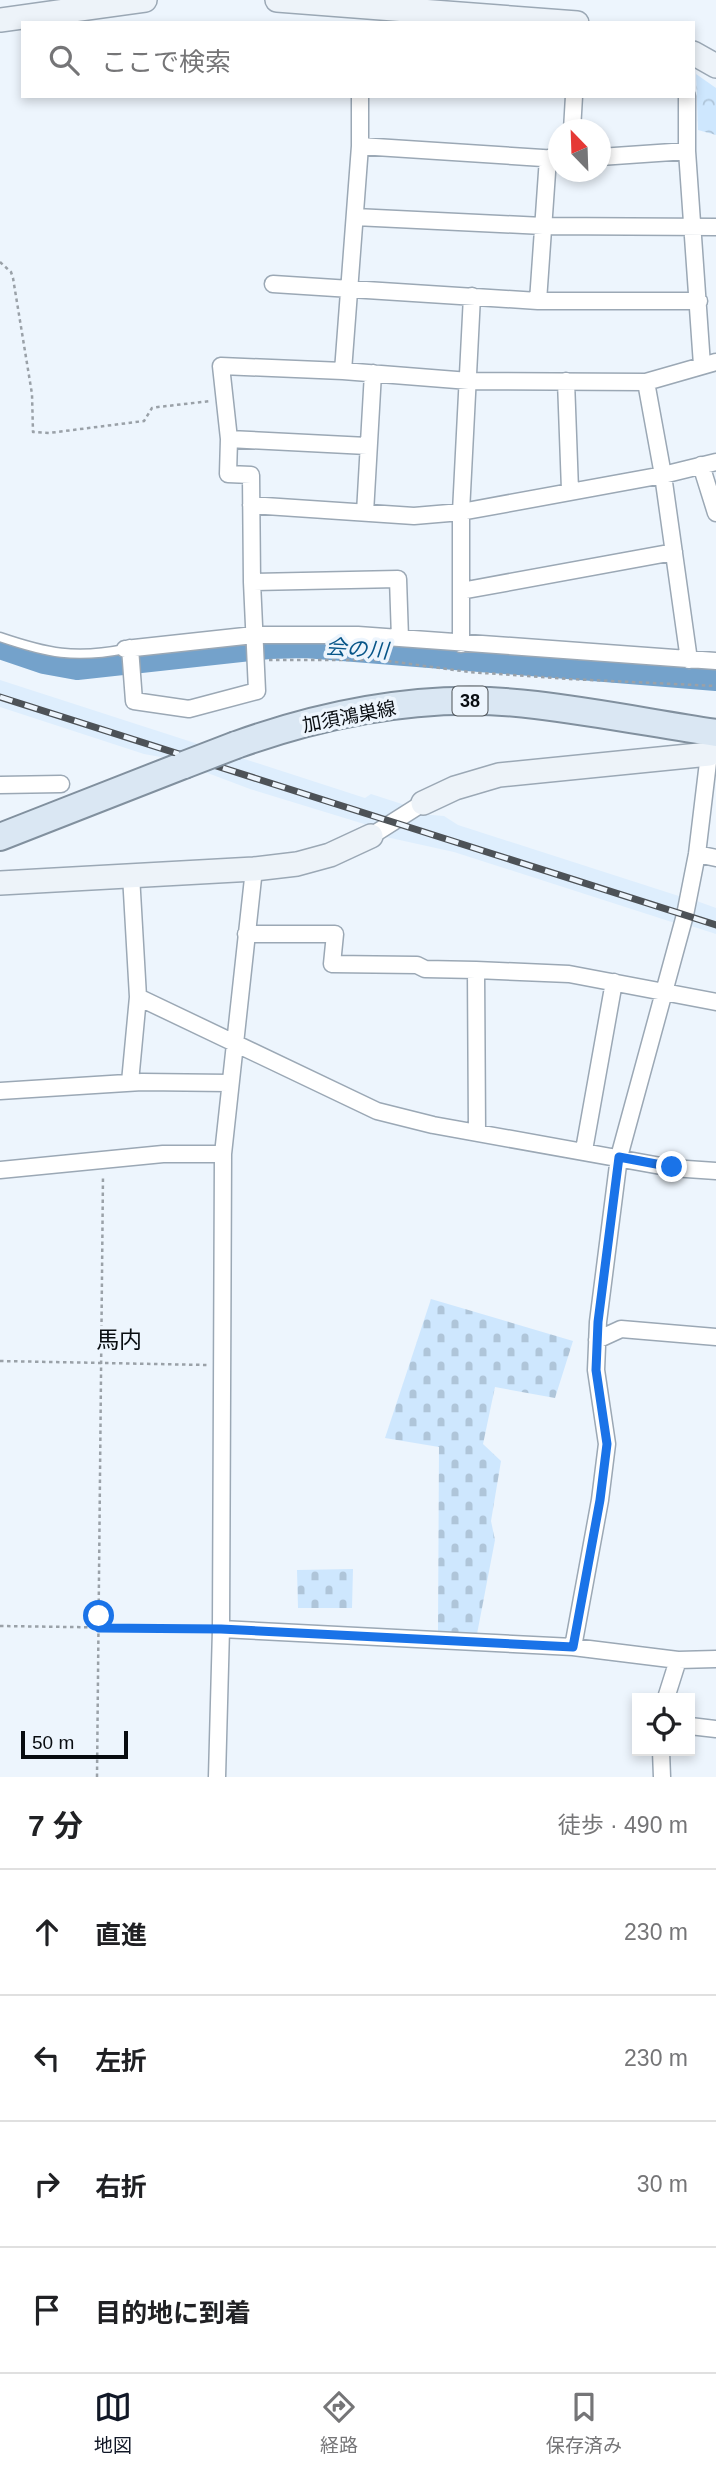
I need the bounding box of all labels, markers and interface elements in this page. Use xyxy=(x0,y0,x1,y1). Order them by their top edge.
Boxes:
search box xyxy=(21,21,695,98)
icon: search xyxy=(45,41,83,79)
text: ここで検索 xyxy=(101,47,231,77)
north arrow xyxy=(548,119,611,182)
water label: 会の川 xyxy=(325,635,391,662)
road number: 38 xyxy=(452,686,488,716)
street label: 加須鴻巣線 xyxy=(300,697,398,736)
route end xyxy=(656,1151,687,1182)
district label: 馬内 xyxy=(96,1327,142,1353)
route start xyxy=(83,1600,114,1631)
map controls xyxy=(632,1693,695,1756)
button: locate xyxy=(632,1693,695,1756)
scale bar xyxy=(21,1728,128,1760)
text: 50 m xyxy=(32,1732,74,1753)
text: 7 分 xyxy=(28,1809,83,1842)
text: 徒歩 · 490 m xyxy=(558,1812,688,1838)
icon: ahead xyxy=(28,1913,66,1951)
text: 230 m xyxy=(624,1919,688,1945)
text: 直進 xyxy=(95,1920,147,1950)
icon: left xyxy=(28,2039,66,2077)
text: 230 m xyxy=(624,2045,688,2071)
text: 左折 xyxy=(95,2046,147,2076)
icon: right xyxy=(28,2165,66,2203)
text: 30 m xyxy=(637,2171,688,2197)
text: 右折 xyxy=(95,2172,147,2202)
icon: arrive xyxy=(28,2291,66,2329)
text: 目的地に到着 xyxy=(95,2298,251,2328)
tab: 地図 xyxy=(94,2388,132,2457)
tab: 経路 xyxy=(320,2388,358,2457)
tab: 保存済み xyxy=(546,2388,622,2457)

